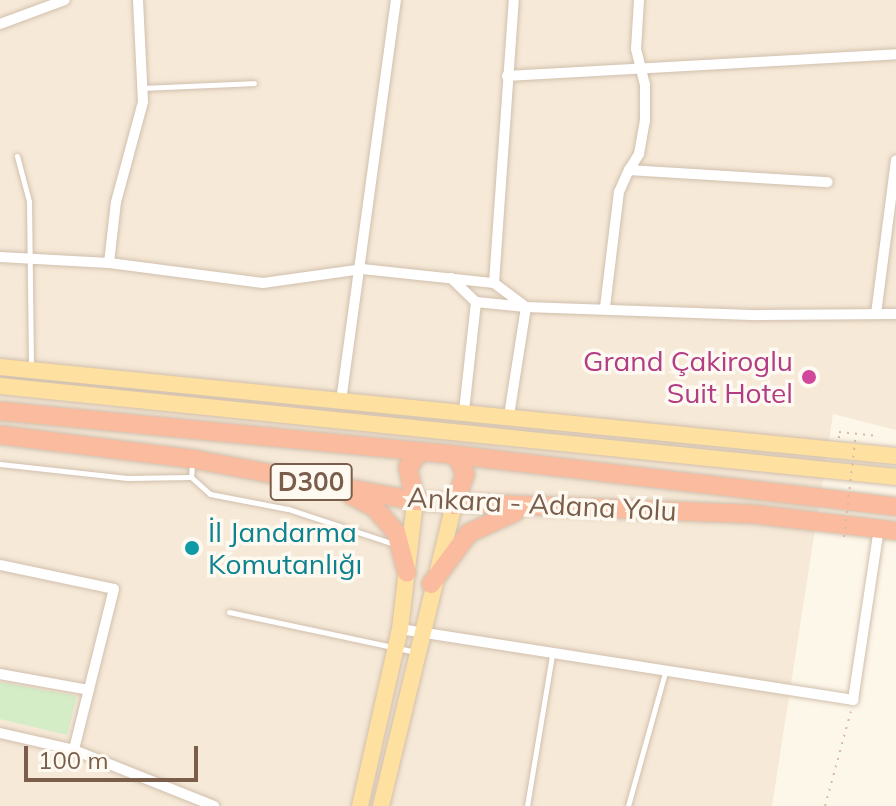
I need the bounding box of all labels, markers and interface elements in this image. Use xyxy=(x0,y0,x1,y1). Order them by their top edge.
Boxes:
place label: Grand Çakiroglu Suit Hotel xyxy=(583,344,793,410)
marker: Grand Çakiroglu Suit Hotel xyxy=(800,368,818,386)
road number: D300 xyxy=(269,460,353,504)
street label: Ankara - Adana Yolu xyxy=(406,480,678,528)
place label: İl Jandarma Komutanlığı xyxy=(208,515,362,581)
marker: İl Jandarma Komutanlığı xyxy=(183,539,201,557)
scale bar xyxy=(28,730,202,780)
text: 100 m xyxy=(38,745,109,775)

